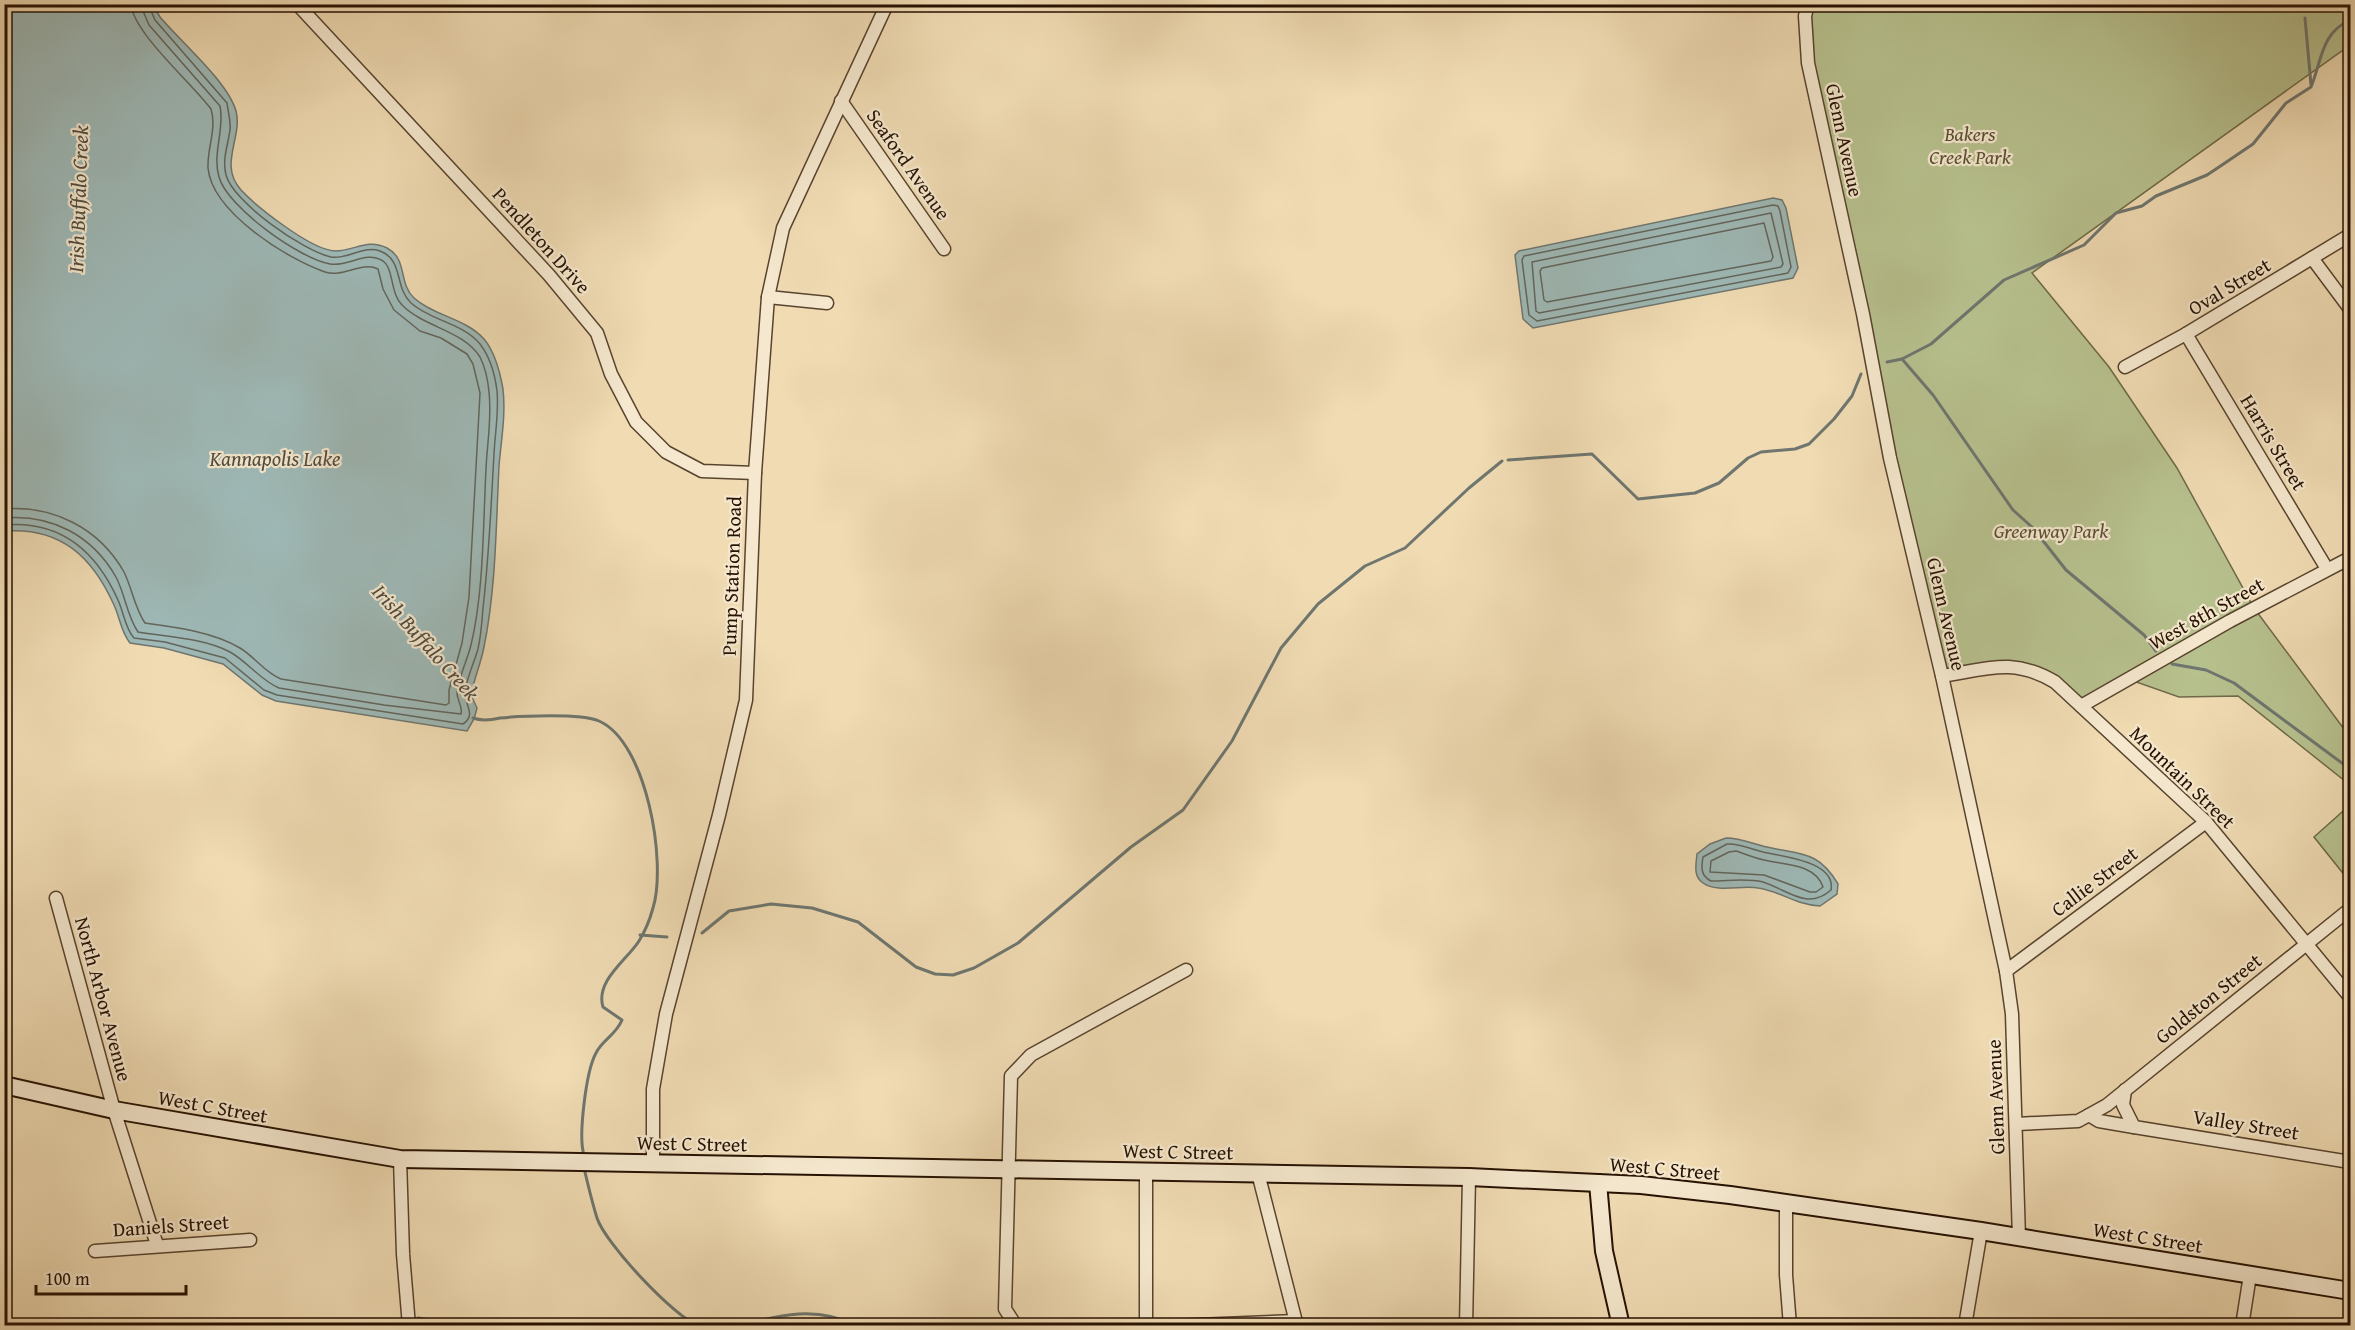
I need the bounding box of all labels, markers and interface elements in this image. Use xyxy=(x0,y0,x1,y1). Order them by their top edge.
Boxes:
street label: Glenn Avenue xyxy=(1819,81,1871,199)
street label: Seaford Avenue xyxy=(860,103,958,225)
park label: Bakers Creek Park xyxy=(1929,119,2012,171)
water label: Irish Buffalo Creek xyxy=(60,124,96,273)
street label: Pendleton Drive xyxy=(486,180,598,300)
street label: Oval Street xyxy=(2182,250,2276,322)
street label: Harris Street xyxy=(2234,388,2314,496)
water label: Kannapolis Lake xyxy=(209,443,340,474)
street label: Pump Station Road xyxy=(714,495,748,656)
park label: Greenway Park xyxy=(1994,516,2109,545)
street label: Glenn Avenue xyxy=(1920,555,1974,673)
street label: West 8th Street xyxy=(2143,569,2269,657)
water label: Irish Buffalo Creek xyxy=(365,577,487,707)
street label: Mountain Street xyxy=(2124,719,2242,835)
street label: Callie Street xyxy=(2045,839,2143,923)
street label: North Arbor Avenue xyxy=(68,914,140,1084)
street label: Goldston Street xyxy=(2148,946,2268,1050)
street label: Glenn Avenue xyxy=(1979,1039,2011,1155)
street label: West C Street xyxy=(156,1082,270,1130)
street label: Valley Street xyxy=(2191,1101,2301,1147)
street label: West C Street xyxy=(636,1128,748,1158)
street label: West C Street xyxy=(1122,1136,1234,1166)
street label: West C Street xyxy=(1609,1149,1721,1187)
street label: Daniels Street xyxy=(112,1206,230,1244)
street label: West C Street xyxy=(2091,1214,2205,1260)
scale bar xyxy=(36,1258,186,1296)
text: 100 m xyxy=(45,1265,90,1292)

